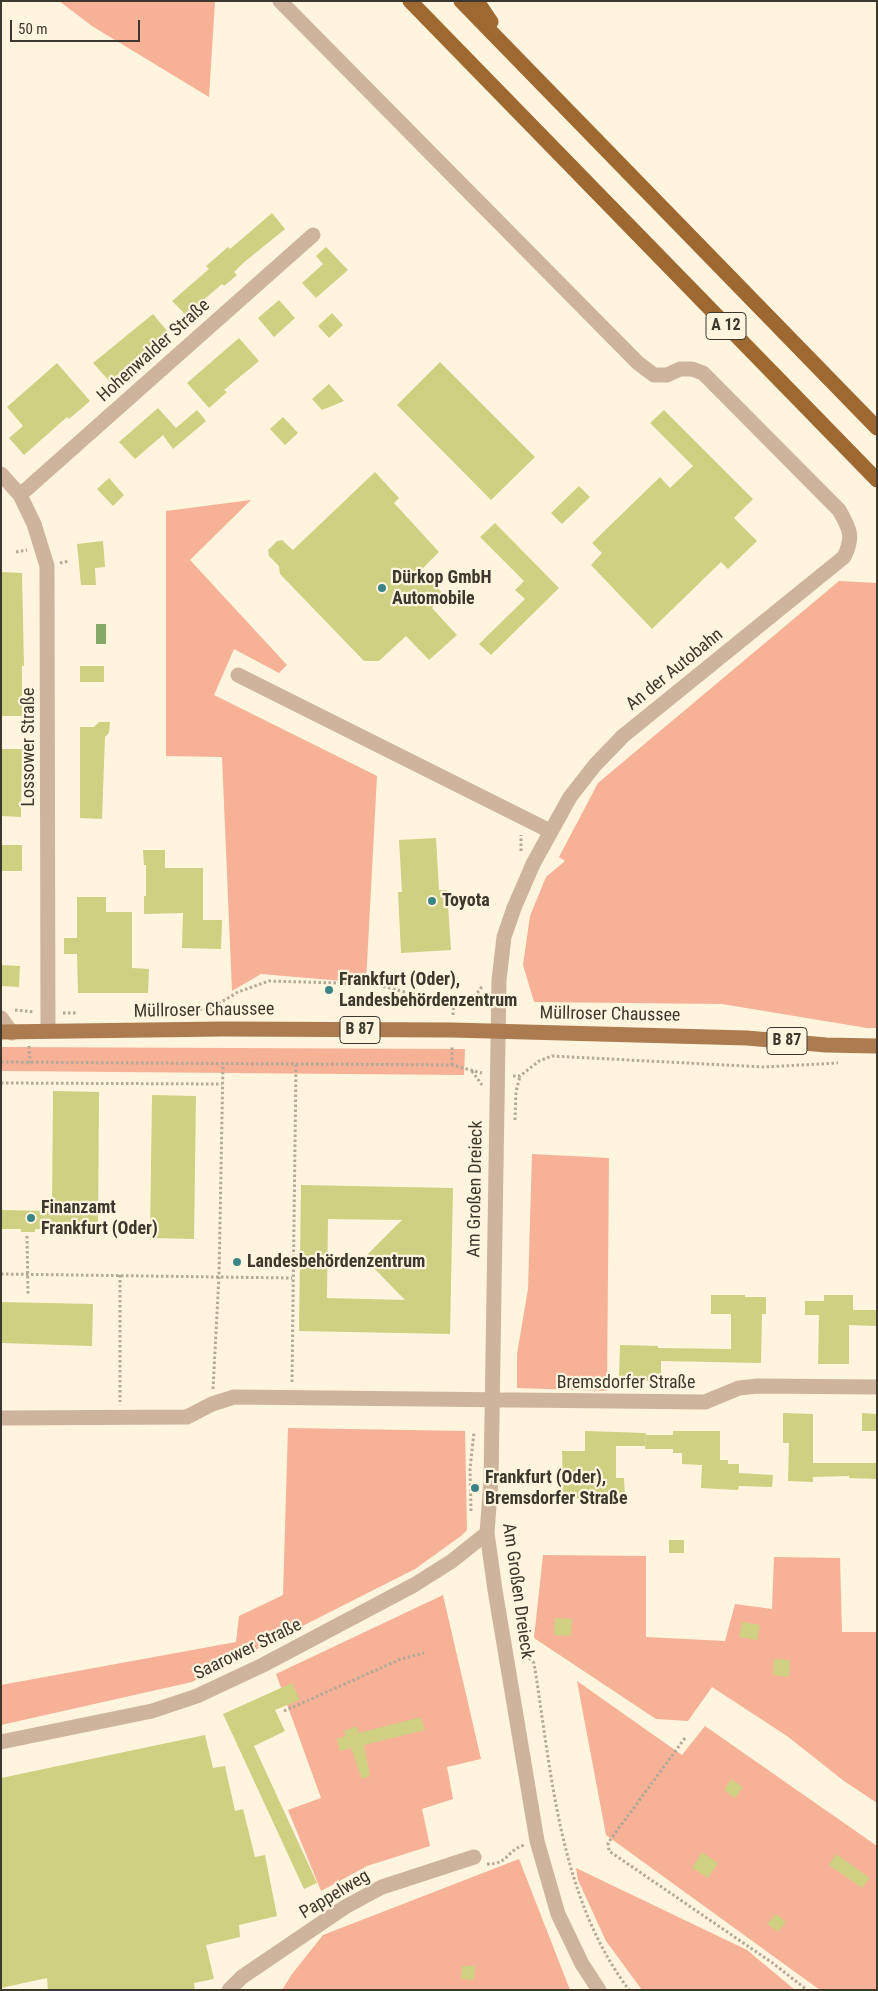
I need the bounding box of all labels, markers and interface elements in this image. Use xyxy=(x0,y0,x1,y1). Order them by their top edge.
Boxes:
scale bar xyxy=(12,10,142,42)
text: 50 m xyxy=(18,20,48,38)
street label: Hohenwalder Straße xyxy=(93,295,215,407)
road number: A 12 xyxy=(706,312,746,340)
place label: Dürkop GmbH Automobile xyxy=(392,567,491,610)
marker: Dürkop GmbH Automobile xyxy=(376,582,388,594)
street label: An der Autobahn xyxy=(622,624,728,716)
street label: Lossower Straße xyxy=(18,687,40,807)
place label: Toyota xyxy=(442,890,490,912)
marker: Toyota xyxy=(426,895,438,907)
place label: Frankfurt (Oder), Landesbehördenzentrum xyxy=(339,969,517,1012)
marker: Frankfurt (Oder), Landesbehördenzentrum xyxy=(323,984,335,996)
street label: Müllroser Chaussee xyxy=(133,999,275,1023)
street label: Müllroser Chaussee xyxy=(539,1003,681,1027)
road number: B 87 xyxy=(340,1016,380,1044)
road number: B 87 xyxy=(767,1028,807,1054)
street label: Am Großen Dreieck xyxy=(464,1120,488,1258)
place label: Finanzamt Frankfurt (Oder) xyxy=(41,1197,158,1240)
marker: Finanzamt Frankfurt (Oder) xyxy=(25,1212,37,1224)
place label: Landesbehördenzentrum xyxy=(247,1251,425,1273)
marker: Landesbehördenzentrum xyxy=(231,1256,243,1268)
street label: Bremsdorfer Straße xyxy=(557,1372,695,1394)
place label: Frankfurt (Oder), Bremsdorfer Straße xyxy=(485,1467,628,1510)
marker: Frankfurt (Oder), Bremsdorfer Straße xyxy=(469,1482,481,1494)
street label: Am Großen Dreieck xyxy=(497,1522,537,1660)
street label: Saarower Straße xyxy=(191,1615,305,1685)
street label: Pappelweg xyxy=(296,1866,374,1924)

